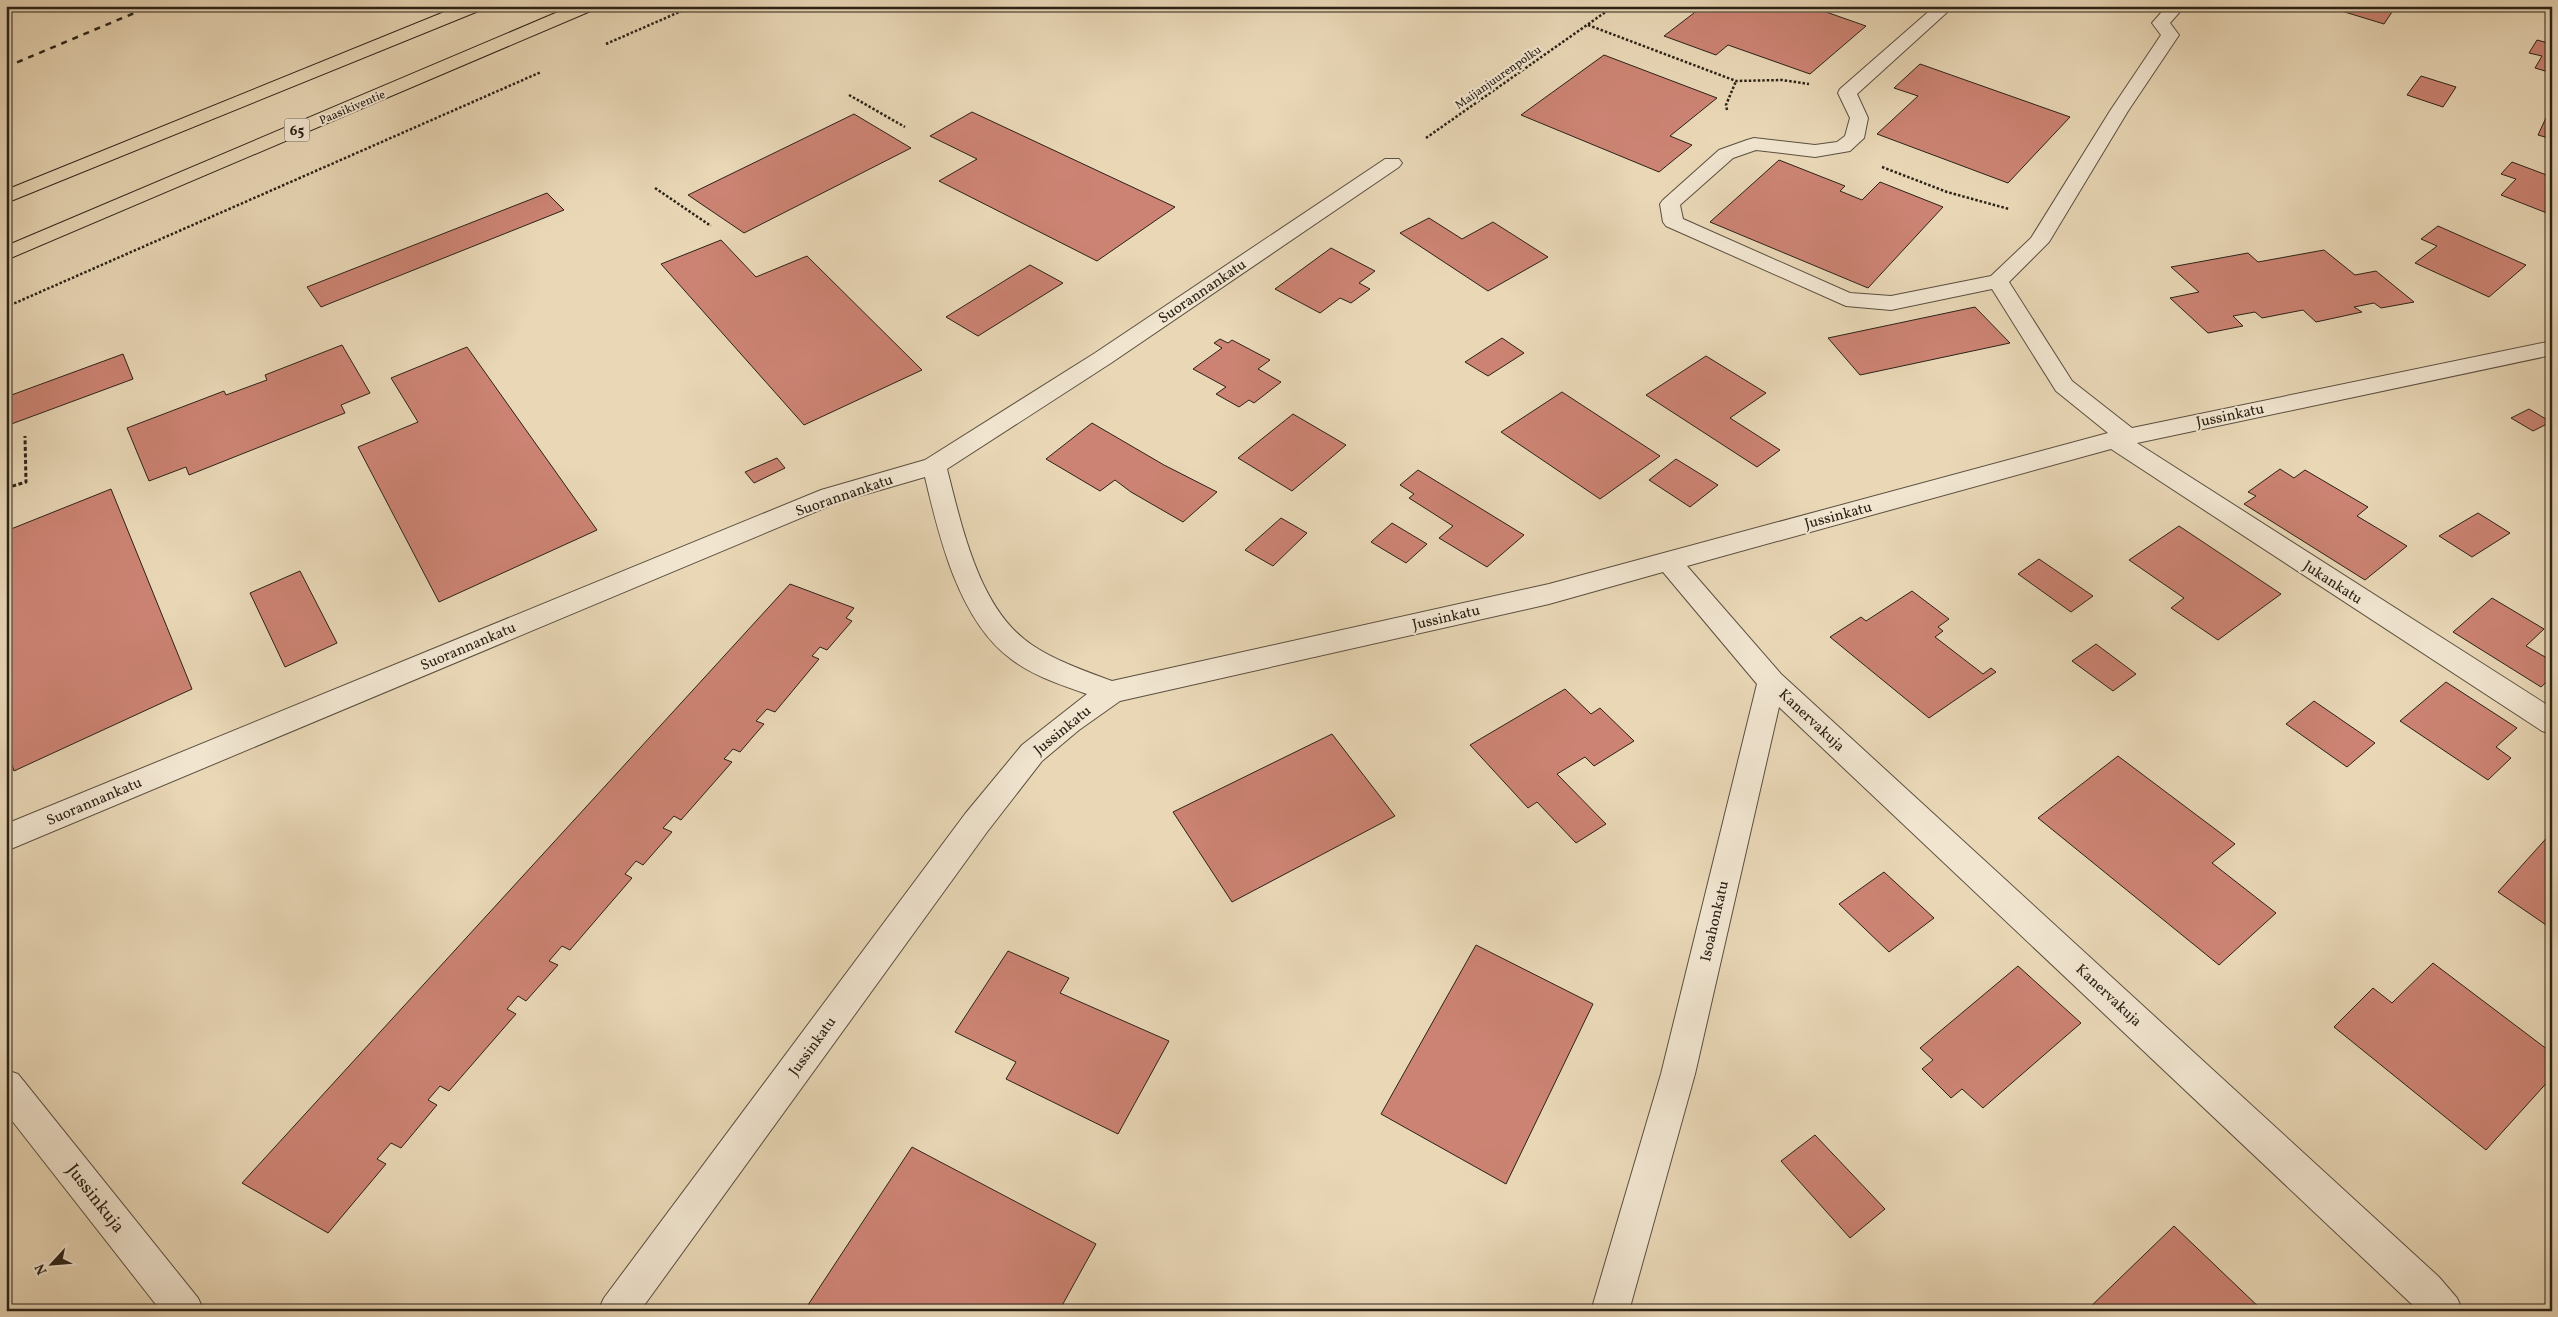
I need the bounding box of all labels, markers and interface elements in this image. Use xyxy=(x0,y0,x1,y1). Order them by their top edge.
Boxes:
street label: Maijanjuurenpolku xyxy=(1452,42,1545,114)
street label: Paasikiventie xyxy=(317,87,388,129)
road number: 65 xyxy=(284,118,310,142)
street label: Suorannankatu xyxy=(1155,255,1251,329)
street label: Jussinkatu xyxy=(2194,399,2266,434)
street label: Suorannankatu xyxy=(793,470,896,523)
street label: Jussinkatu xyxy=(1802,497,1874,536)
street label: Jukankatu xyxy=(2298,556,2366,610)
street label: Jussinkatu xyxy=(1410,600,1482,636)
street label: Suorannankatu xyxy=(418,618,520,677)
street label: Kanervakuja xyxy=(1773,685,1849,757)
street label: Jussinkatu xyxy=(1030,701,1096,761)
street label: Suorannankatu xyxy=(44,773,146,832)
street label: Isoahonkatu xyxy=(1696,879,1735,964)
street label: Kanervakuja xyxy=(2070,960,2146,1032)
street label: Jussinkatu xyxy=(784,1013,842,1081)
street label: Jussinkuja xyxy=(60,1159,130,1239)
north arrow xyxy=(28,1240,78,1290)
text: N xyxy=(31,1260,52,1278)

